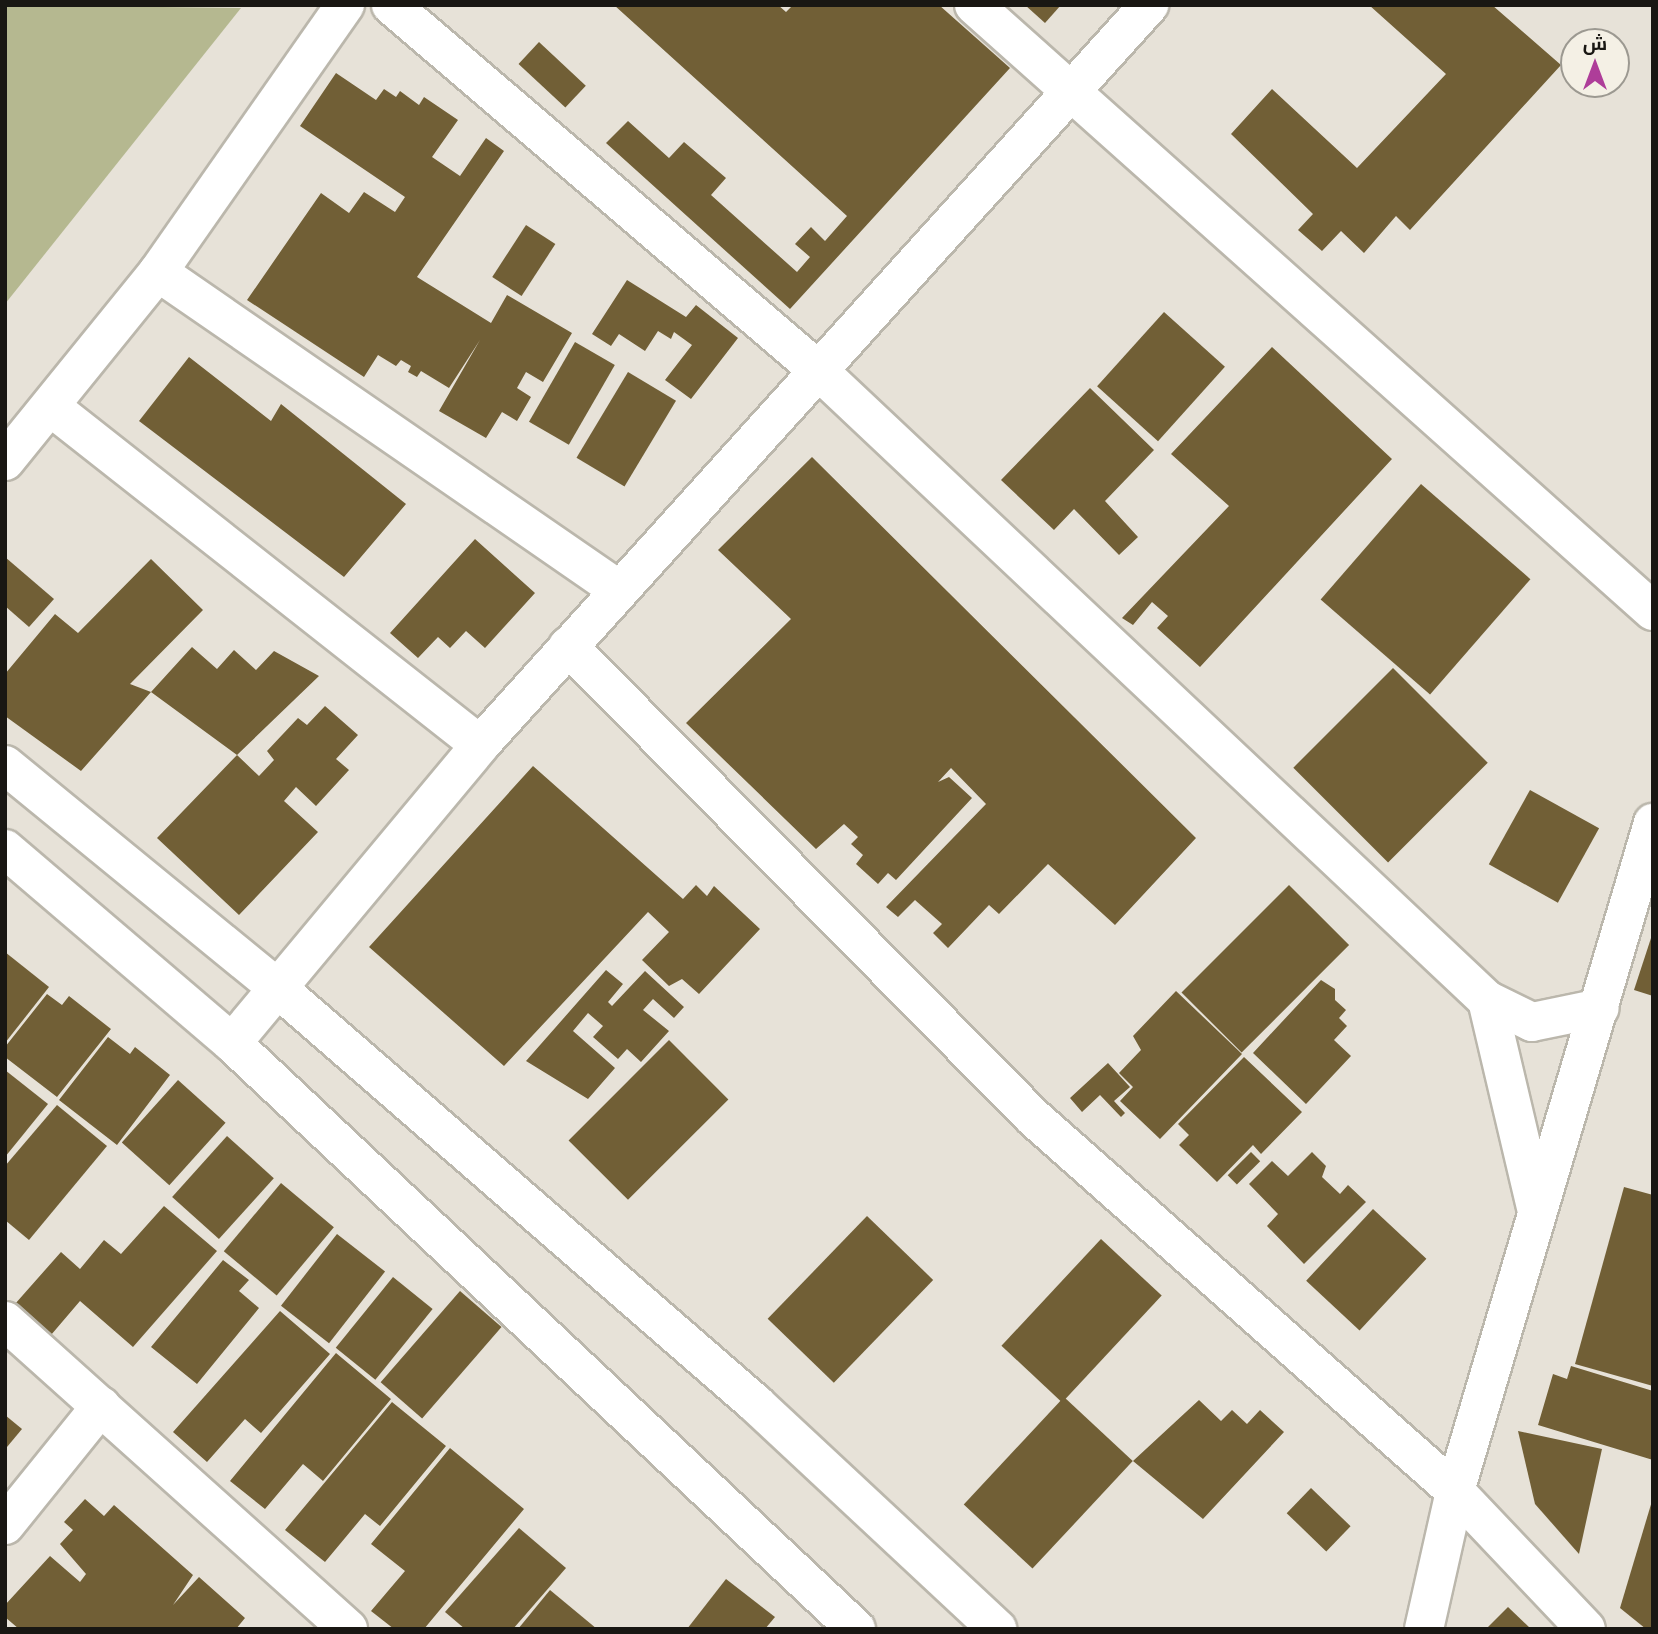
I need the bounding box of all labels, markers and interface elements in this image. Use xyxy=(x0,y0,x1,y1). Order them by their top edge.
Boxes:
north arrow xyxy=(1560,28,1630,98)
text: ش xyxy=(1583,32,1607,55)

